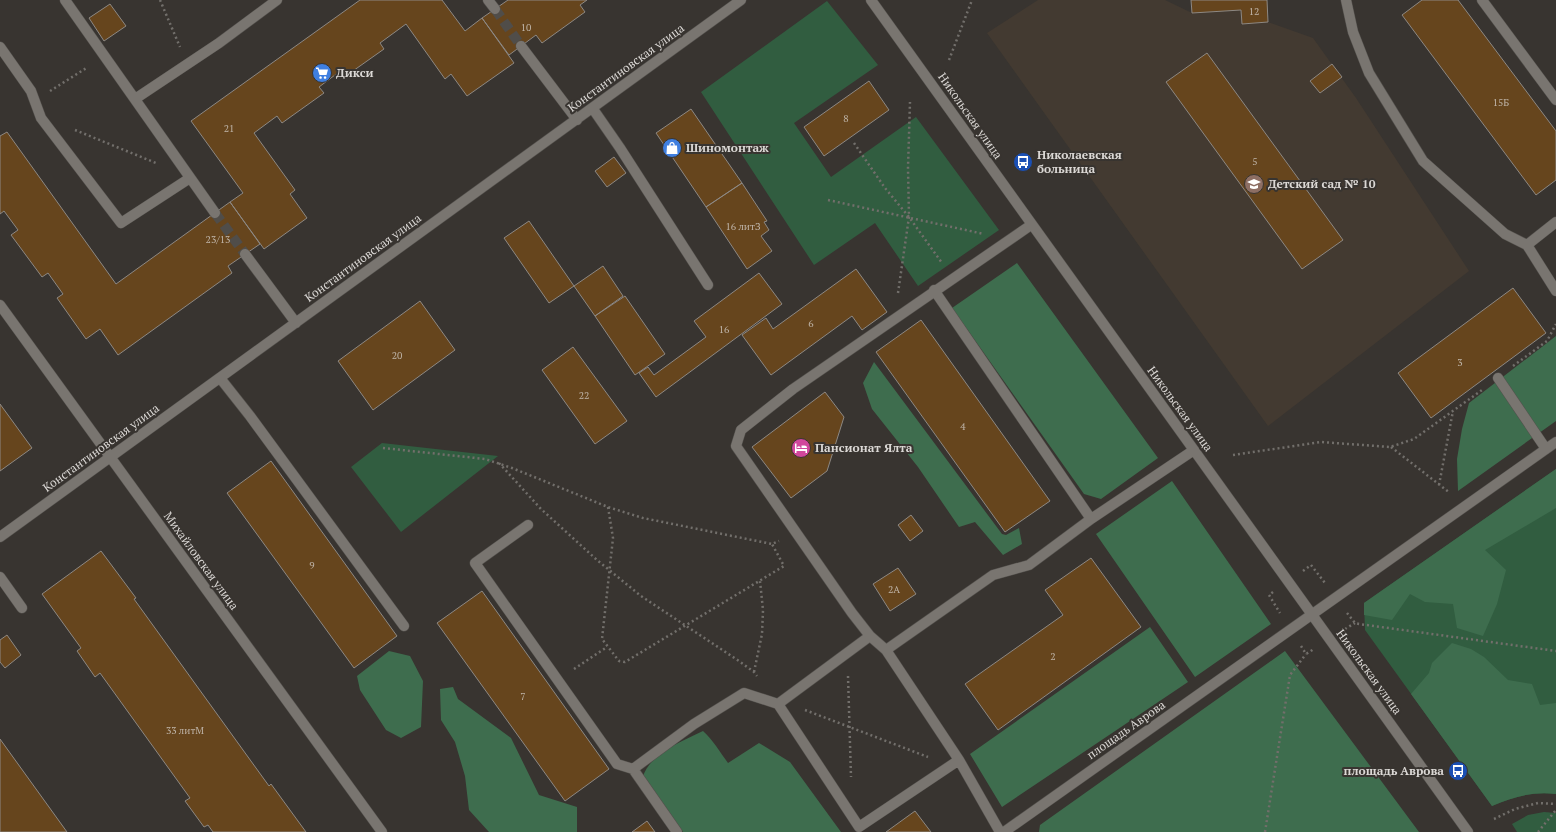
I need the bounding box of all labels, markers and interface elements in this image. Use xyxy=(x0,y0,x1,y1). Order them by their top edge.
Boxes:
house number: 12 xyxy=(1249,5,1259,18)
street label: Константиновская улица xyxy=(565,20,687,115)
house number: 10 xyxy=(521,21,531,34)
supermarket icon: Дикси xyxy=(311,62,333,84)
place label: Дикси xyxy=(336,65,374,80)
street label: Никольская улица xyxy=(935,70,1006,162)
house number: 15Б xyxy=(1493,96,1509,109)
house number: 8 xyxy=(843,112,849,125)
house number: 21 xyxy=(224,122,234,135)
shop icon: Шиномонтаж xyxy=(661,137,683,159)
place label: Шиномонтаж xyxy=(686,140,769,155)
place label: Николаевская больница xyxy=(1037,147,1122,176)
bus stop icon: Николаевская больница xyxy=(1012,151,1034,173)
house number: 5 xyxy=(1252,155,1258,168)
school or university icon: Детский сад № 10 xyxy=(1243,173,1265,195)
place label: Детский сад № 10 xyxy=(1268,176,1376,191)
street label: Константиновская улица xyxy=(302,210,424,305)
house number: 16 литЗ xyxy=(726,220,761,233)
house number: 23/13 xyxy=(206,233,230,246)
house number: 6 xyxy=(808,317,814,330)
house number: 16 xyxy=(719,323,730,336)
house number: 20 xyxy=(392,349,402,362)
house number: 3 xyxy=(1457,356,1463,369)
street label: Никольская улица xyxy=(1144,363,1216,454)
house number: 22 xyxy=(579,389,589,402)
street label: Константиновская улица xyxy=(40,400,162,495)
house number: 4 xyxy=(960,420,966,433)
hotel icon: Пансионат Ялта xyxy=(790,437,812,459)
place label: Пансионат Ялта xyxy=(815,440,913,455)
street label: Михайловская улица xyxy=(161,509,242,613)
house number: 9 xyxy=(309,559,315,572)
house number: 2А xyxy=(888,583,900,596)
street label: Никольская улица xyxy=(1333,626,1405,717)
house number: 2 xyxy=(1050,650,1056,663)
house number: 7 xyxy=(520,690,526,703)
street label: площадь Аврова xyxy=(1084,697,1168,762)
house number: 33 литМ xyxy=(166,724,204,737)
bus stop icon: площадь Аврова xyxy=(1447,760,1469,782)
place label: площадь Аврова xyxy=(1344,763,1444,778)

